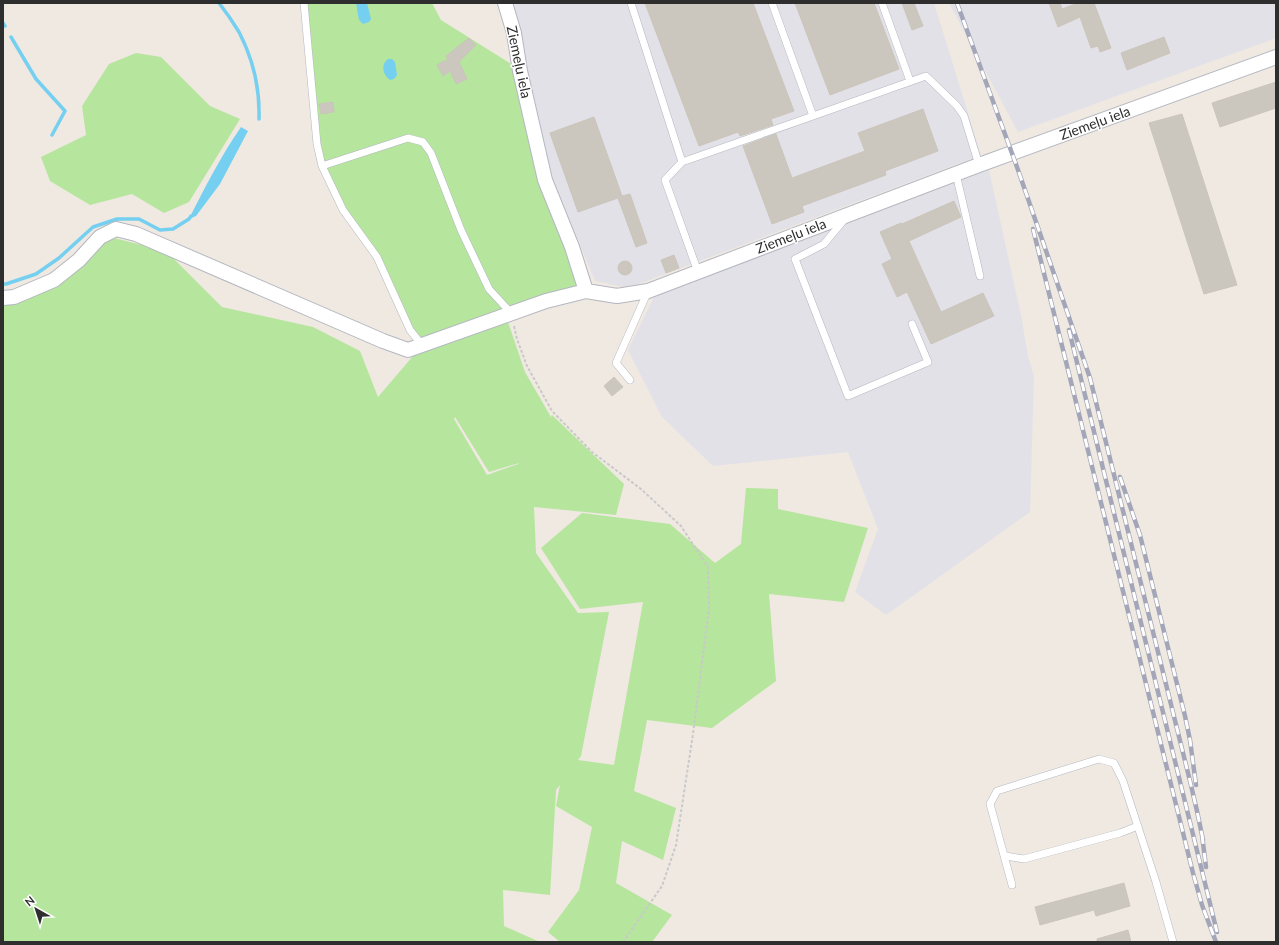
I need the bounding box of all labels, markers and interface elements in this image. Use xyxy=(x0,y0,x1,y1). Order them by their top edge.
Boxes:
street label: Ziemeļu iela xyxy=(504,24,535,100)
street label: Ziemeļu iela xyxy=(1057,102,1132,143)
street label: Ziemeļu iela xyxy=(753,214,828,257)
north arrow xyxy=(16,889,56,929)
text: N xyxy=(22,893,37,909)

